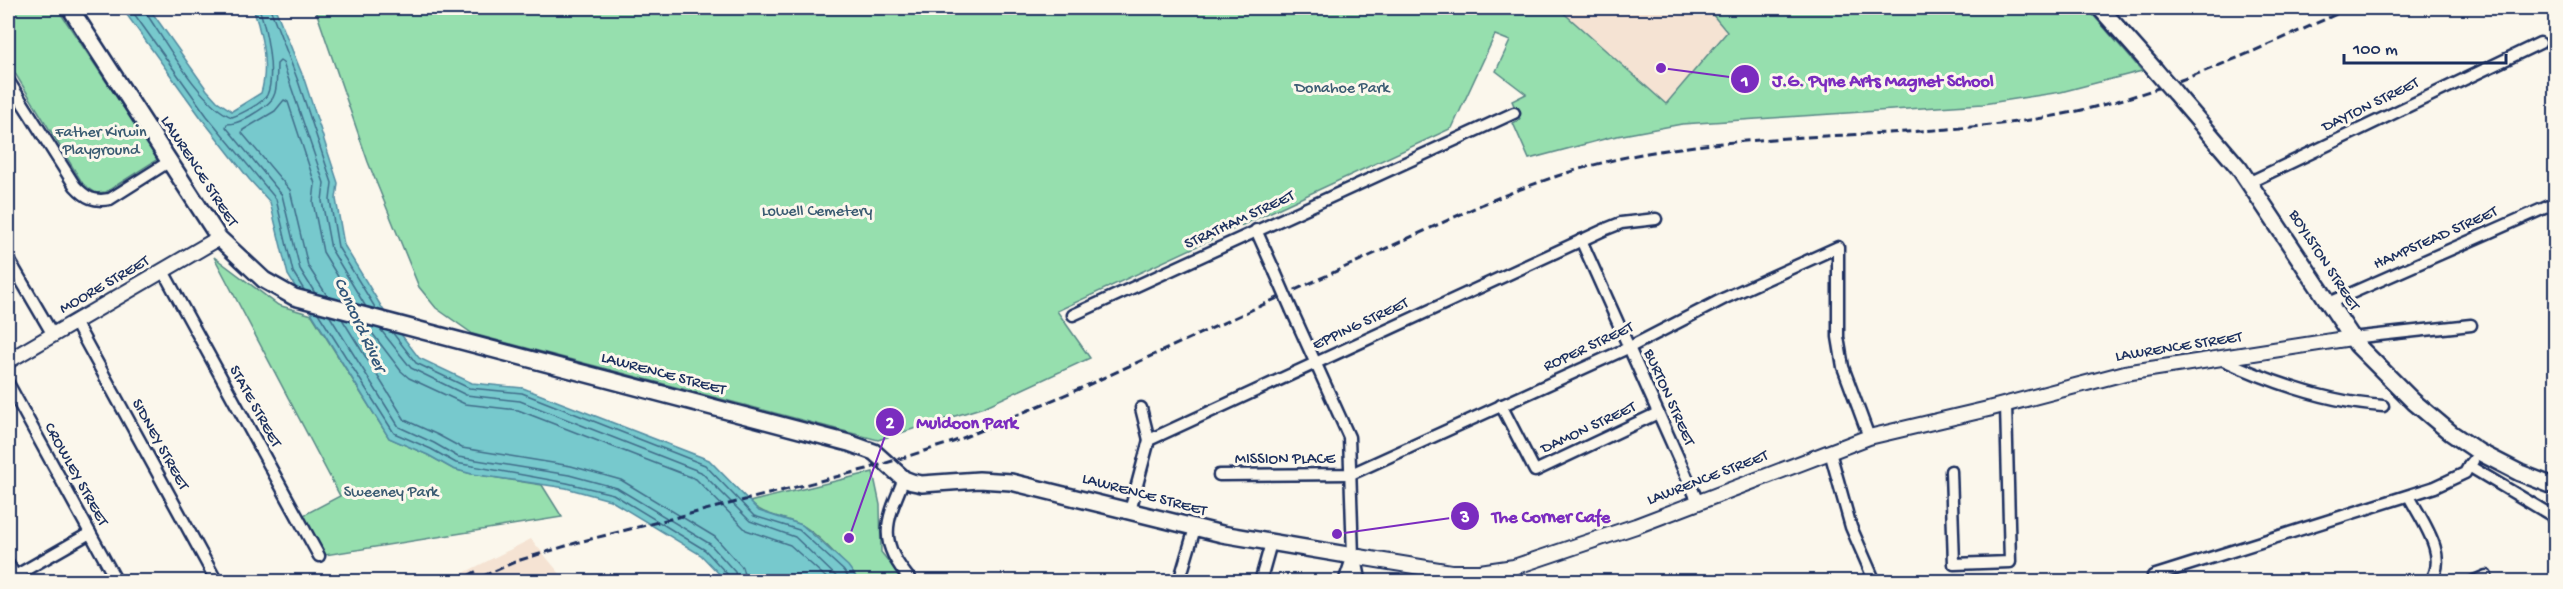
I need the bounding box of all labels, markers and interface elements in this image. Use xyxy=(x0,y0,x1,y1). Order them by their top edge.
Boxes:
scale bar xyxy=(2344,27,2506,65)
text: 100 m xyxy=(2352,40,2398,61)
callout: J.G. Pyne Arts Magnet School xyxy=(1730,61,2006,97)
text: 1 xyxy=(1740,72,1749,93)
text: J.G. Pyne Arts Magnet School xyxy=(1771,72,1994,93)
street label: DAYTON STREET xyxy=(2319,74,2423,138)
park label: Donahoe Park xyxy=(1294,80,1391,99)
street label: LAWRENCE STREET xyxy=(155,113,241,232)
park label: Father Kirwin Playground xyxy=(54,124,147,161)
street label: STRATHAM STREET xyxy=(1182,187,1299,255)
park label: Lowell Cemetery xyxy=(762,203,872,222)
street label: HAMPSTEAD STREET xyxy=(2371,203,2502,275)
street label: BOYLSTON STREET xyxy=(2283,206,2363,316)
street label: MOORE STREET xyxy=(57,252,154,319)
water label: Concord River xyxy=(328,275,391,379)
street label: EPPING STREET xyxy=(1310,294,1413,356)
street label: ROPER STREET xyxy=(1541,319,1638,377)
street label: LAWRENCE STREET xyxy=(2114,328,2245,367)
street label: BURTON STREET xyxy=(1638,346,1698,450)
street label: LAWRENCE STREET xyxy=(599,349,728,401)
street label: STATE STREET xyxy=(224,363,285,452)
street label: SIDNEY STREET xyxy=(126,396,192,495)
street label: DAMON STREET xyxy=(1537,398,1640,460)
callout: Muldoon Park xyxy=(875,404,1030,440)
text: 2 xyxy=(886,414,895,435)
text: Muldoon Park xyxy=(916,414,1020,435)
street label: CROWLEY STREET xyxy=(39,420,112,531)
street label: LAWRENCE STREET xyxy=(1645,447,1772,511)
street label: MISSION PLACE xyxy=(1235,451,1336,470)
street label: LAWRENCE STREET xyxy=(1080,470,1209,522)
park label: Sweeney Park xyxy=(344,484,440,503)
callout: The Corner Cafe xyxy=(1450,498,1622,534)
text: 3 xyxy=(1459,508,1470,529)
text: The Corner Cafe xyxy=(1490,508,1611,529)

